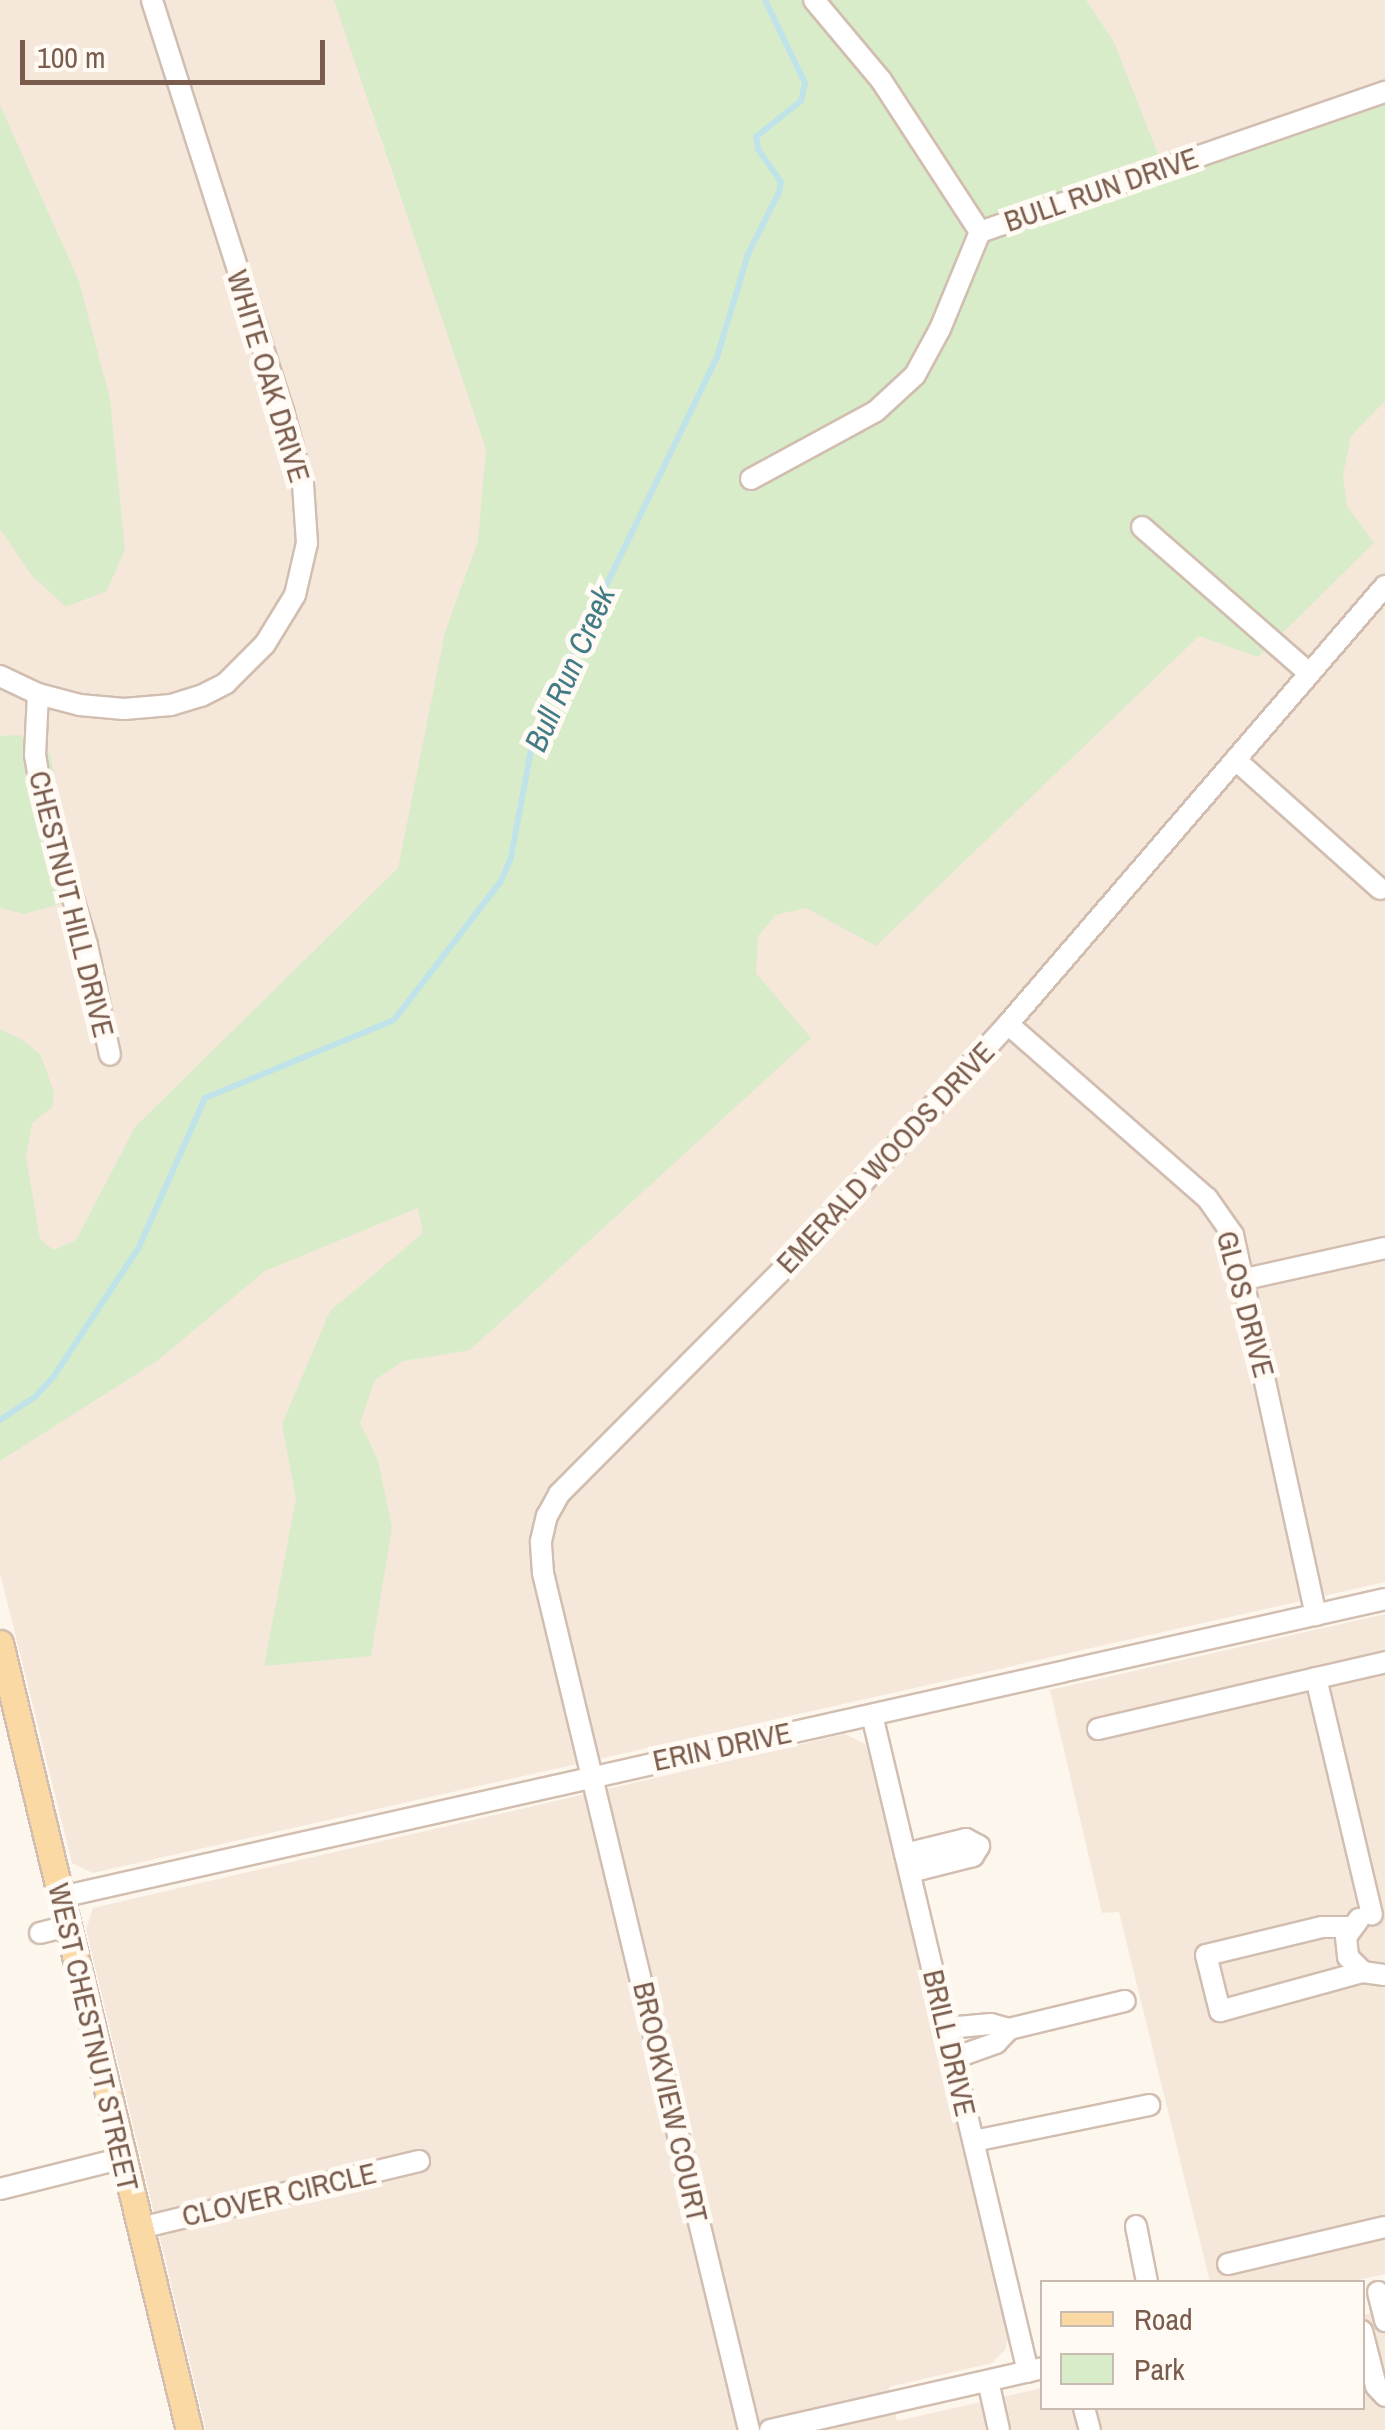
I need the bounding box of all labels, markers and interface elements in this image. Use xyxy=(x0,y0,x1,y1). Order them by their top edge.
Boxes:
scale bar xyxy=(25,20,330,82)
text: 100 m xyxy=(37,37,105,77)
street label: BULL RUN DRIVE xyxy=(999,139,1203,239)
street label: WHITE OAK DRIVE xyxy=(220,266,318,486)
water label: Bull Run Creek xyxy=(517,581,623,757)
street label: CHESTNUT HILL DRIVE xyxy=(21,766,123,1042)
street label: EMERALD WOODS DRIVE xyxy=(768,1034,1002,1280)
street label: GLOS DRIVE xyxy=(1209,1227,1283,1381)
street label: ERIN DRIVE xyxy=(649,1714,795,1778)
street label: WEST CHESTNUT STREET xyxy=(41,1879,147,2195)
street label: BRILL DRIVE xyxy=(916,1966,984,2120)
street label: BROOKVIEW COURT xyxy=(626,1978,716,2226)
street label: CLOVER CIRCLE xyxy=(178,2154,380,2234)
legend xyxy=(1040,2280,1365,2410)
text: Road xyxy=(1134,2299,1193,2339)
text: Park xyxy=(1134,2349,1185,2389)

